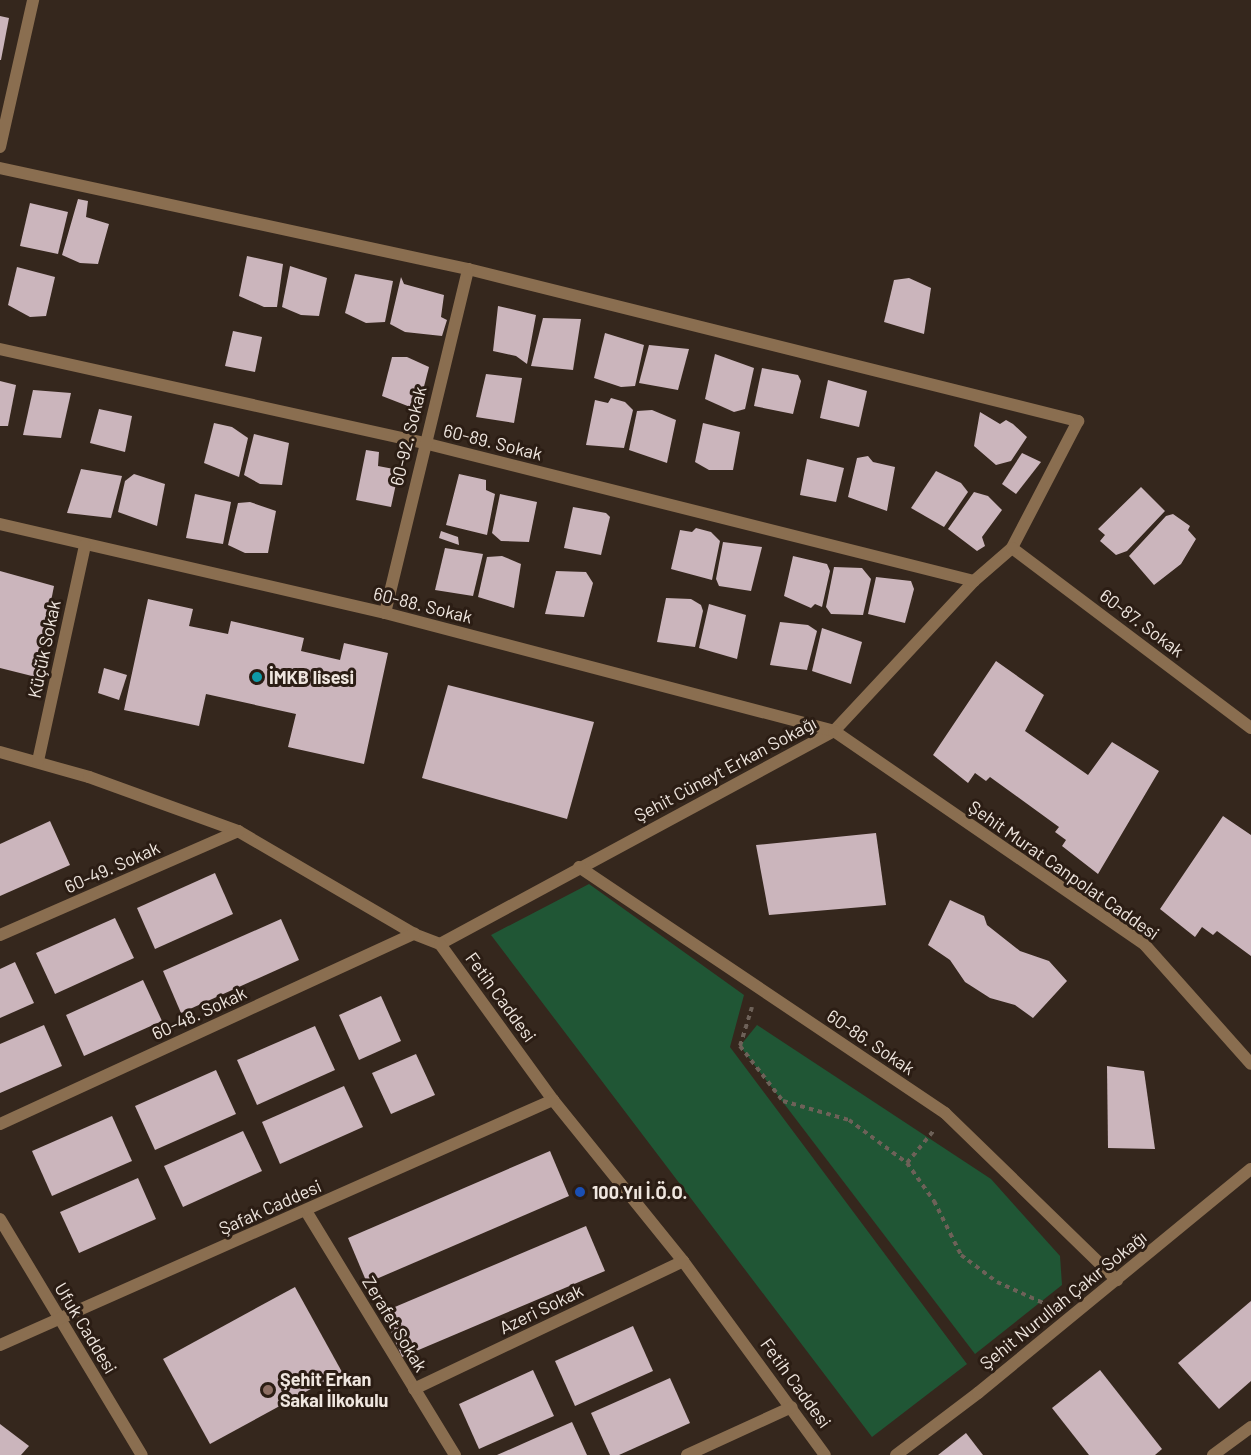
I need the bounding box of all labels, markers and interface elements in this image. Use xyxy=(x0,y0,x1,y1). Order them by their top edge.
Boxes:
street label: 60-92. Sokak xyxy=(385,384,431,488)
street label: 60-89. Sokak xyxy=(441,419,545,465)
street label: 60-88. Sokak xyxy=(371,582,475,628)
street label: 60-87. Sokak xyxy=(1096,584,1188,662)
street label: Küçük Sokak xyxy=(23,598,65,700)
place label: İMKB lisesi xyxy=(269,666,354,688)
marker: İMKB lisesi xyxy=(250,670,264,684)
street label: Şehit Cüneyt Erkan Sokağı xyxy=(630,712,820,826)
street label: Şehit Murat Canpolat Caddesi xyxy=(964,796,1164,944)
street label: 60-49. Sokak xyxy=(61,836,163,898)
street label: Fetih Caddesi xyxy=(461,948,541,1046)
street label: 60-48. Sokak xyxy=(148,982,250,1044)
street label: 60-86. Sokak xyxy=(823,1005,919,1079)
street label: Şafak Caddesi xyxy=(215,1175,325,1239)
place label: 100.Yıl İ.Ö.O. xyxy=(592,1181,687,1203)
marker: 100.Yıl İ.Ö.O. xyxy=(573,1185,587,1199)
street label: Şehit Nurullah Çakır Sokağı xyxy=(975,1226,1151,1374)
street label: Zerafet Sokak xyxy=(358,1272,432,1376)
street label: Ufuk Caddesi xyxy=(50,1278,122,1378)
street label: Azeri Sokak xyxy=(496,1279,586,1339)
street label: Fetih Caddesi xyxy=(756,1334,836,1432)
place label: Şehit Erkan Sakal İlkokulu xyxy=(280,1369,388,1412)
marker: Şehit Erkan Sakal İlkokulu xyxy=(261,1383,275,1397)

